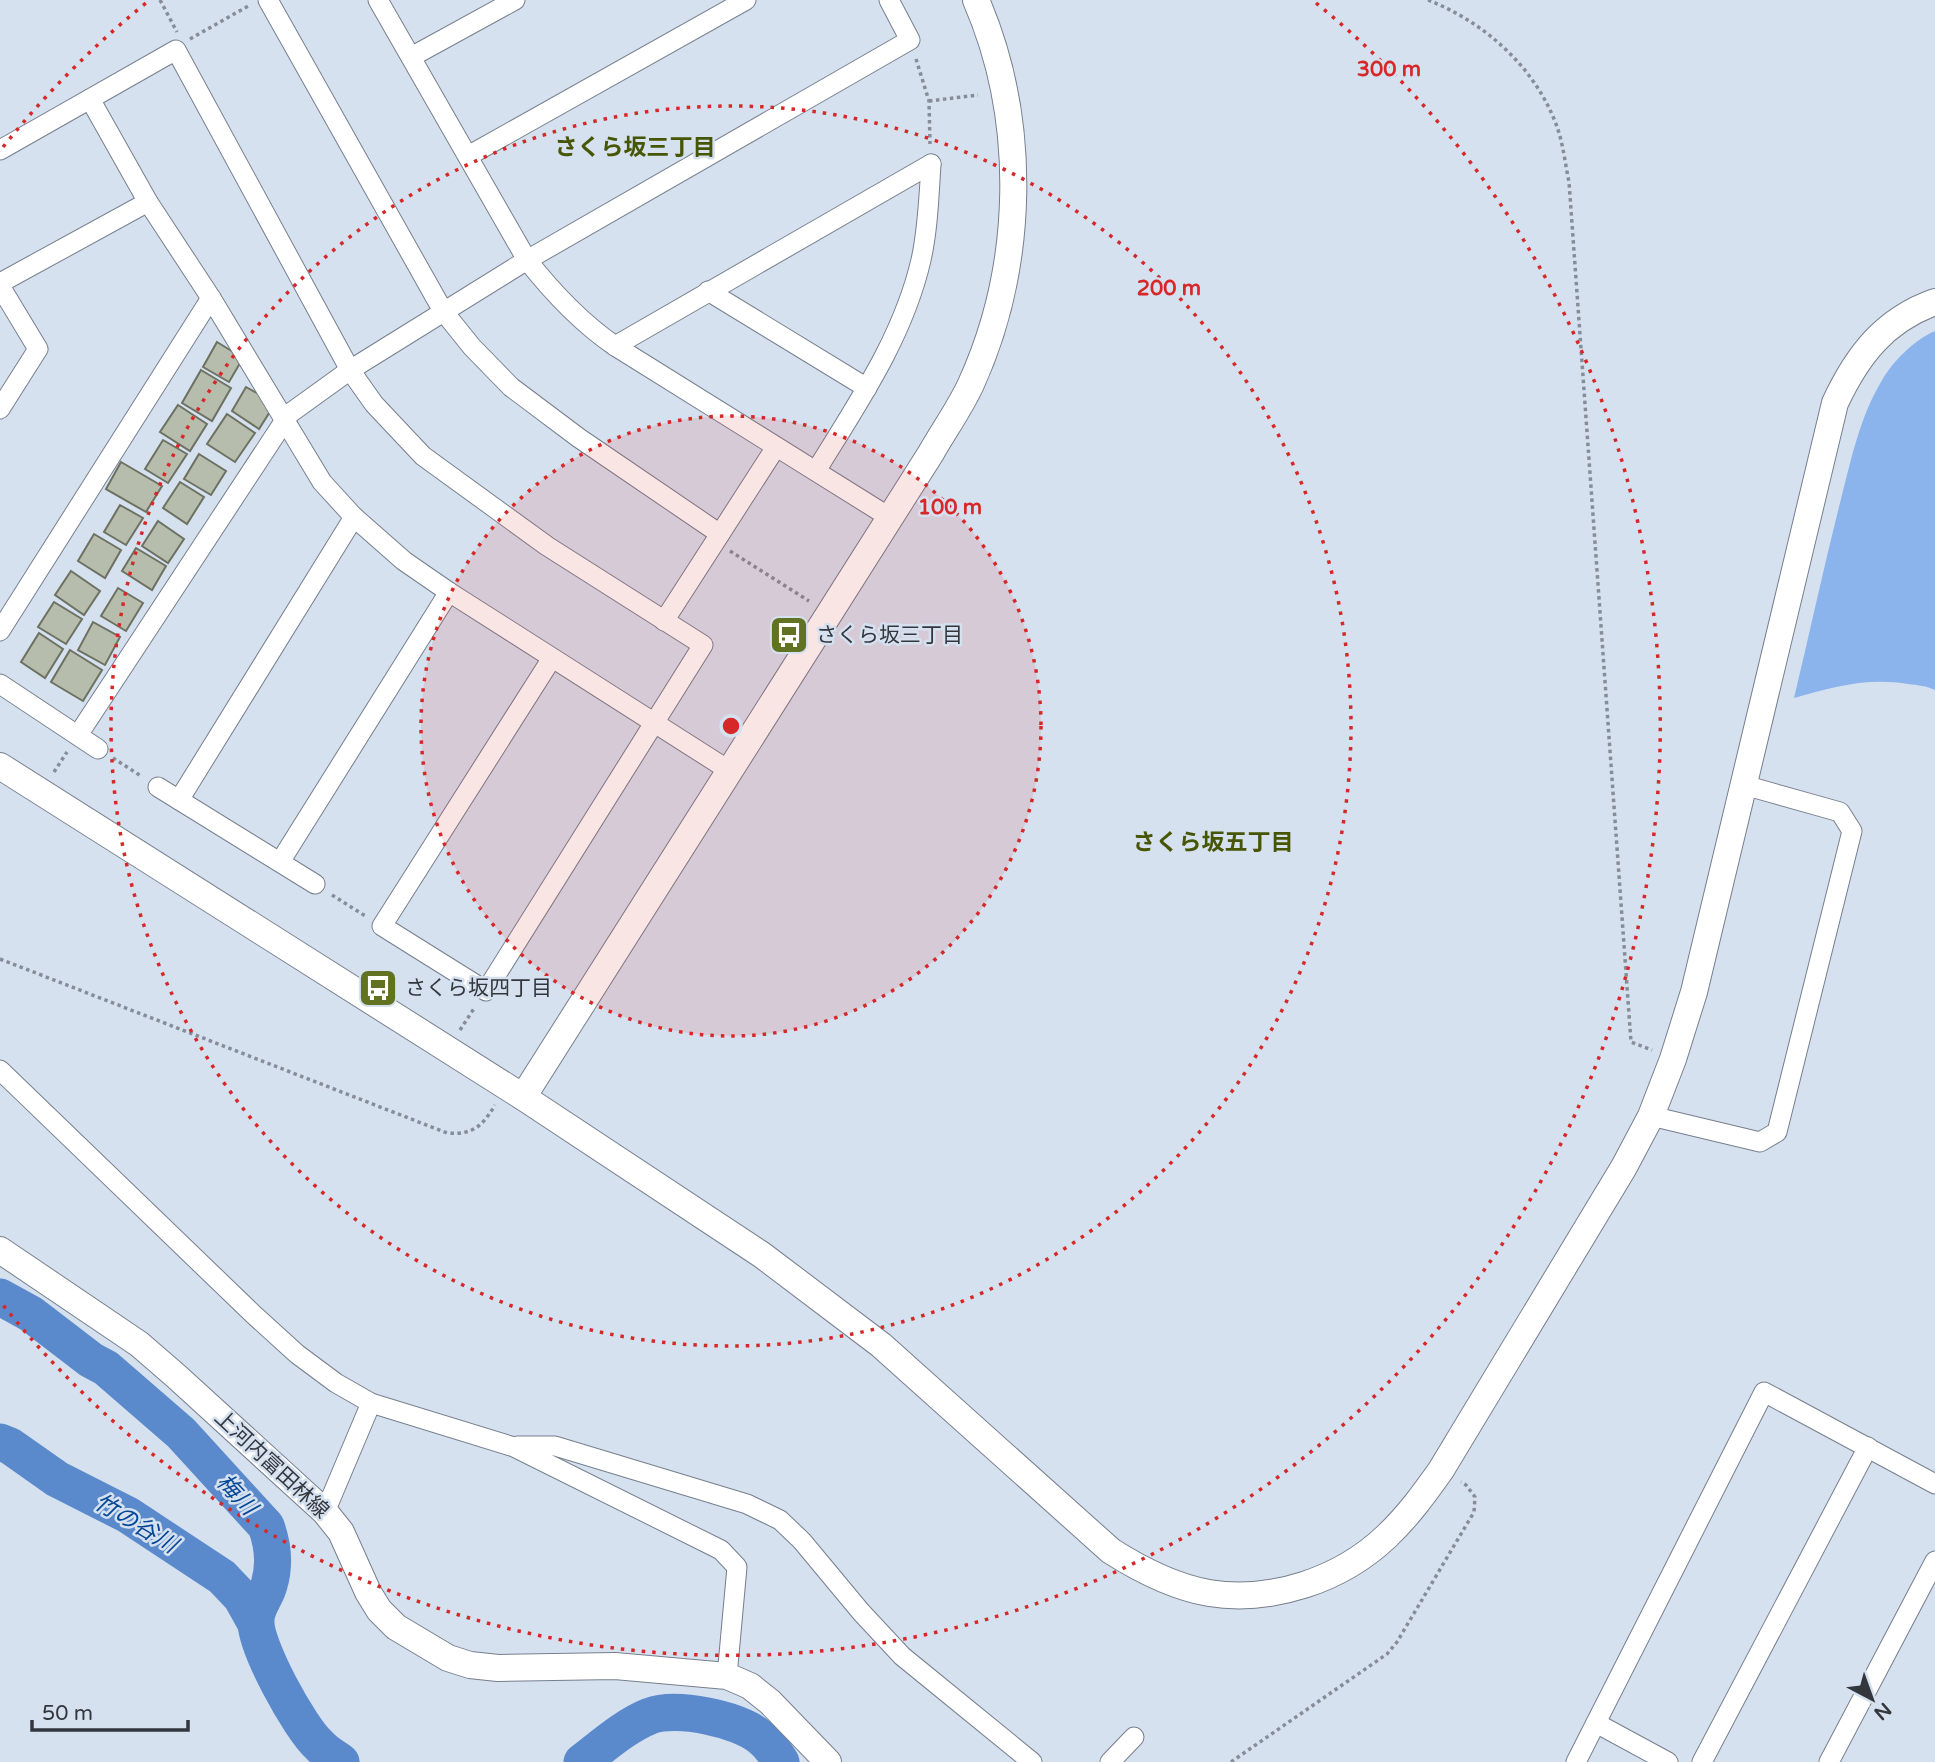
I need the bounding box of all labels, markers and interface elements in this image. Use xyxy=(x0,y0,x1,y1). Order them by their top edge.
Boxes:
text: 300 m xyxy=(1357,57,1421,82)
district label: さくら坂三丁目 xyxy=(555,134,716,162)
text: 200 m xyxy=(1137,276,1201,301)
text: 100 m xyxy=(918,495,982,520)
bus stop icon: さくら坂三丁目 xyxy=(768,614,810,656)
place label: さくら坂三丁目 xyxy=(816,623,963,648)
centre of rings xyxy=(719,714,743,738)
district label: さくら坂五丁目 xyxy=(1133,829,1294,857)
bus stop icon: さくら坂四丁目 xyxy=(357,967,399,1009)
place label: さくら坂四丁目 xyxy=(405,976,552,1001)
street label: 上河内富田林線 xyxy=(209,1405,334,1524)
water label: 梅川 xyxy=(210,1468,264,1523)
water label: 竹の谷川 xyxy=(89,1488,185,1561)
north arrow xyxy=(1837,1664,1907,1734)
scale bar xyxy=(32,1688,187,1732)
text: N xyxy=(1870,1698,1895,1724)
text: 50 m xyxy=(42,1701,93,1726)

